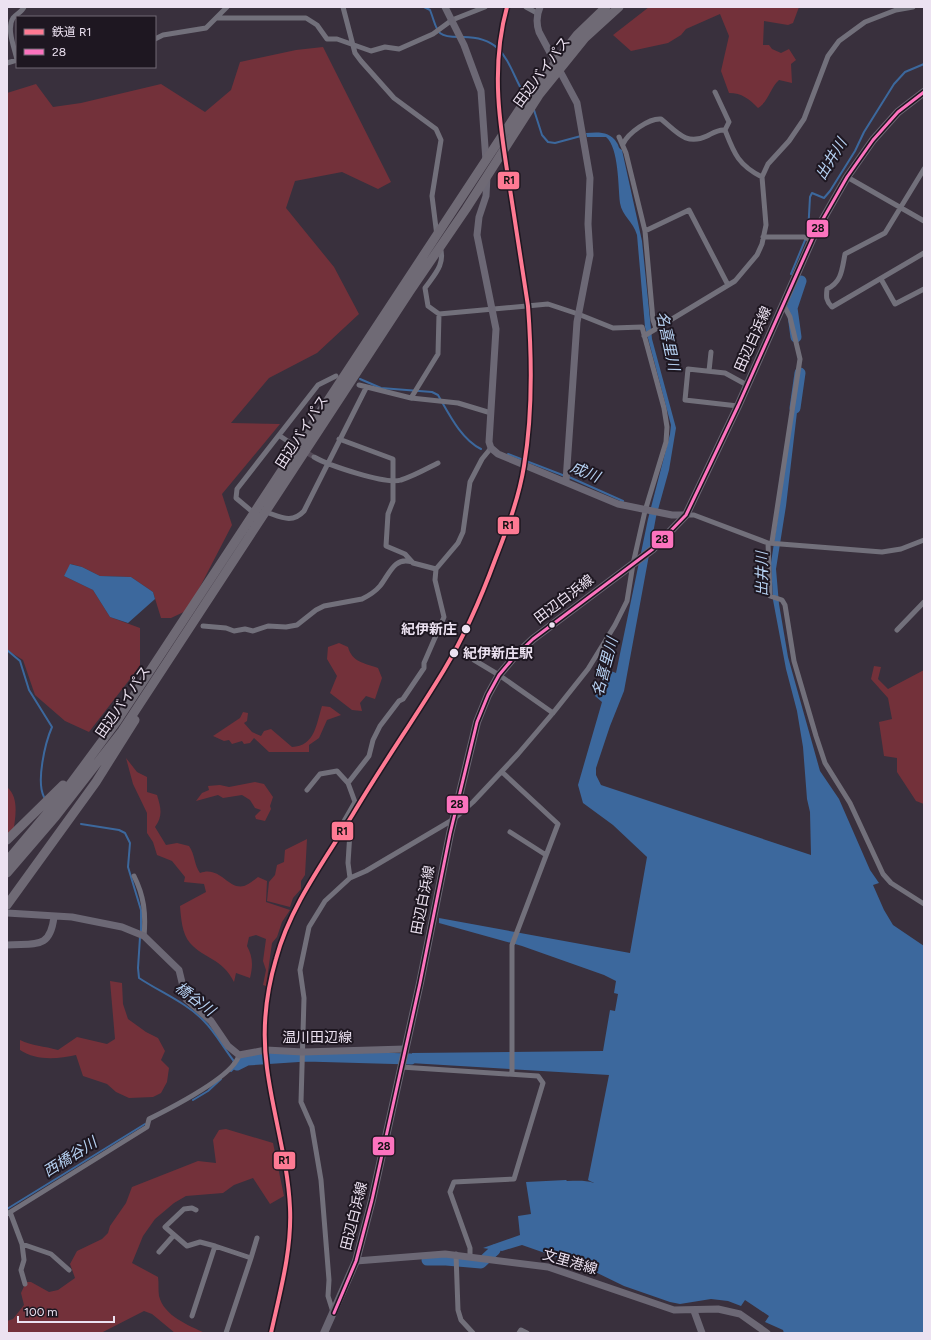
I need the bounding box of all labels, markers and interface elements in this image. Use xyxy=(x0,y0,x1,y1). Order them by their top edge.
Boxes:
legend xyxy=(16,16,156,68)
text: 鉄道 R1 xyxy=(52,25,91,39)
street label: 田辺バイパス xyxy=(510,33,574,111)
text: 28 xyxy=(52,45,66,59)
water label: 出井川 xyxy=(812,133,851,183)
line badge: R1 xyxy=(497,171,520,190)
text: R1 xyxy=(503,174,515,187)
line badge: 28 xyxy=(806,219,829,238)
text: 28 xyxy=(811,222,825,235)
street label: 田辺白浜線 xyxy=(731,304,775,374)
water label: 名喜里川 xyxy=(653,310,683,374)
street label: 田辺バイパス xyxy=(272,392,332,472)
water label: 成川 xyxy=(568,458,604,487)
line badge: R1 xyxy=(497,516,520,535)
text: R1 xyxy=(502,519,514,532)
line badge: 28 xyxy=(651,530,674,549)
text: 28 xyxy=(655,533,669,546)
water label: 出井川 xyxy=(753,550,771,597)
street label: 田辺白浜線 xyxy=(531,571,597,627)
unlabelled marker xyxy=(547,620,557,630)
place label: 紀伊新庄 xyxy=(401,621,457,638)
marker: 紀伊新庄 xyxy=(460,623,472,635)
water label: 名喜里川 xyxy=(589,634,622,698)
place label: 紀伊新庄駅 xyxy=(463,645,533,662)
marker: 紀伊新庄駅 xyxy=(448,647,460,659)
street label: 田辺バイパス xyxy=(92,663,154,741)
line badge: 28 xyxy=(446,795,469,814)
text: 28 xyxy=(450,798,464,811)
line badge: R1 xyxy=(331,821,354,841)
text: R1 xyxy=(336,825,348,838)
street label: 田辺白浜線 xyxy=(408,864,438,936)
water label: 橋谷川 xyxy=(172,978,220,1021)
street label: 温川田辺線 xyxy=(282,1029,352,1046)
water label: 西橋谷川 xyxy=(40,1132,102,1181)
line badge: 28 xyxy=(372,1136,395,1156)
text: 28 xyxy=(377,1140,391,1153)
line badge: R1 xyxy=(273,1151,296,1170)
text: R1 xyxy=(278,1154,290,1167)
street label: 田辺白浜線 xyxy=(337,1180,371,1252)
street label: 文里港線 xyxy=(541,1246,599,1278)
scale bar xyxy=(18,1298,114,1324)
text: 100 m xyxy=(24,1305,58,1319)

